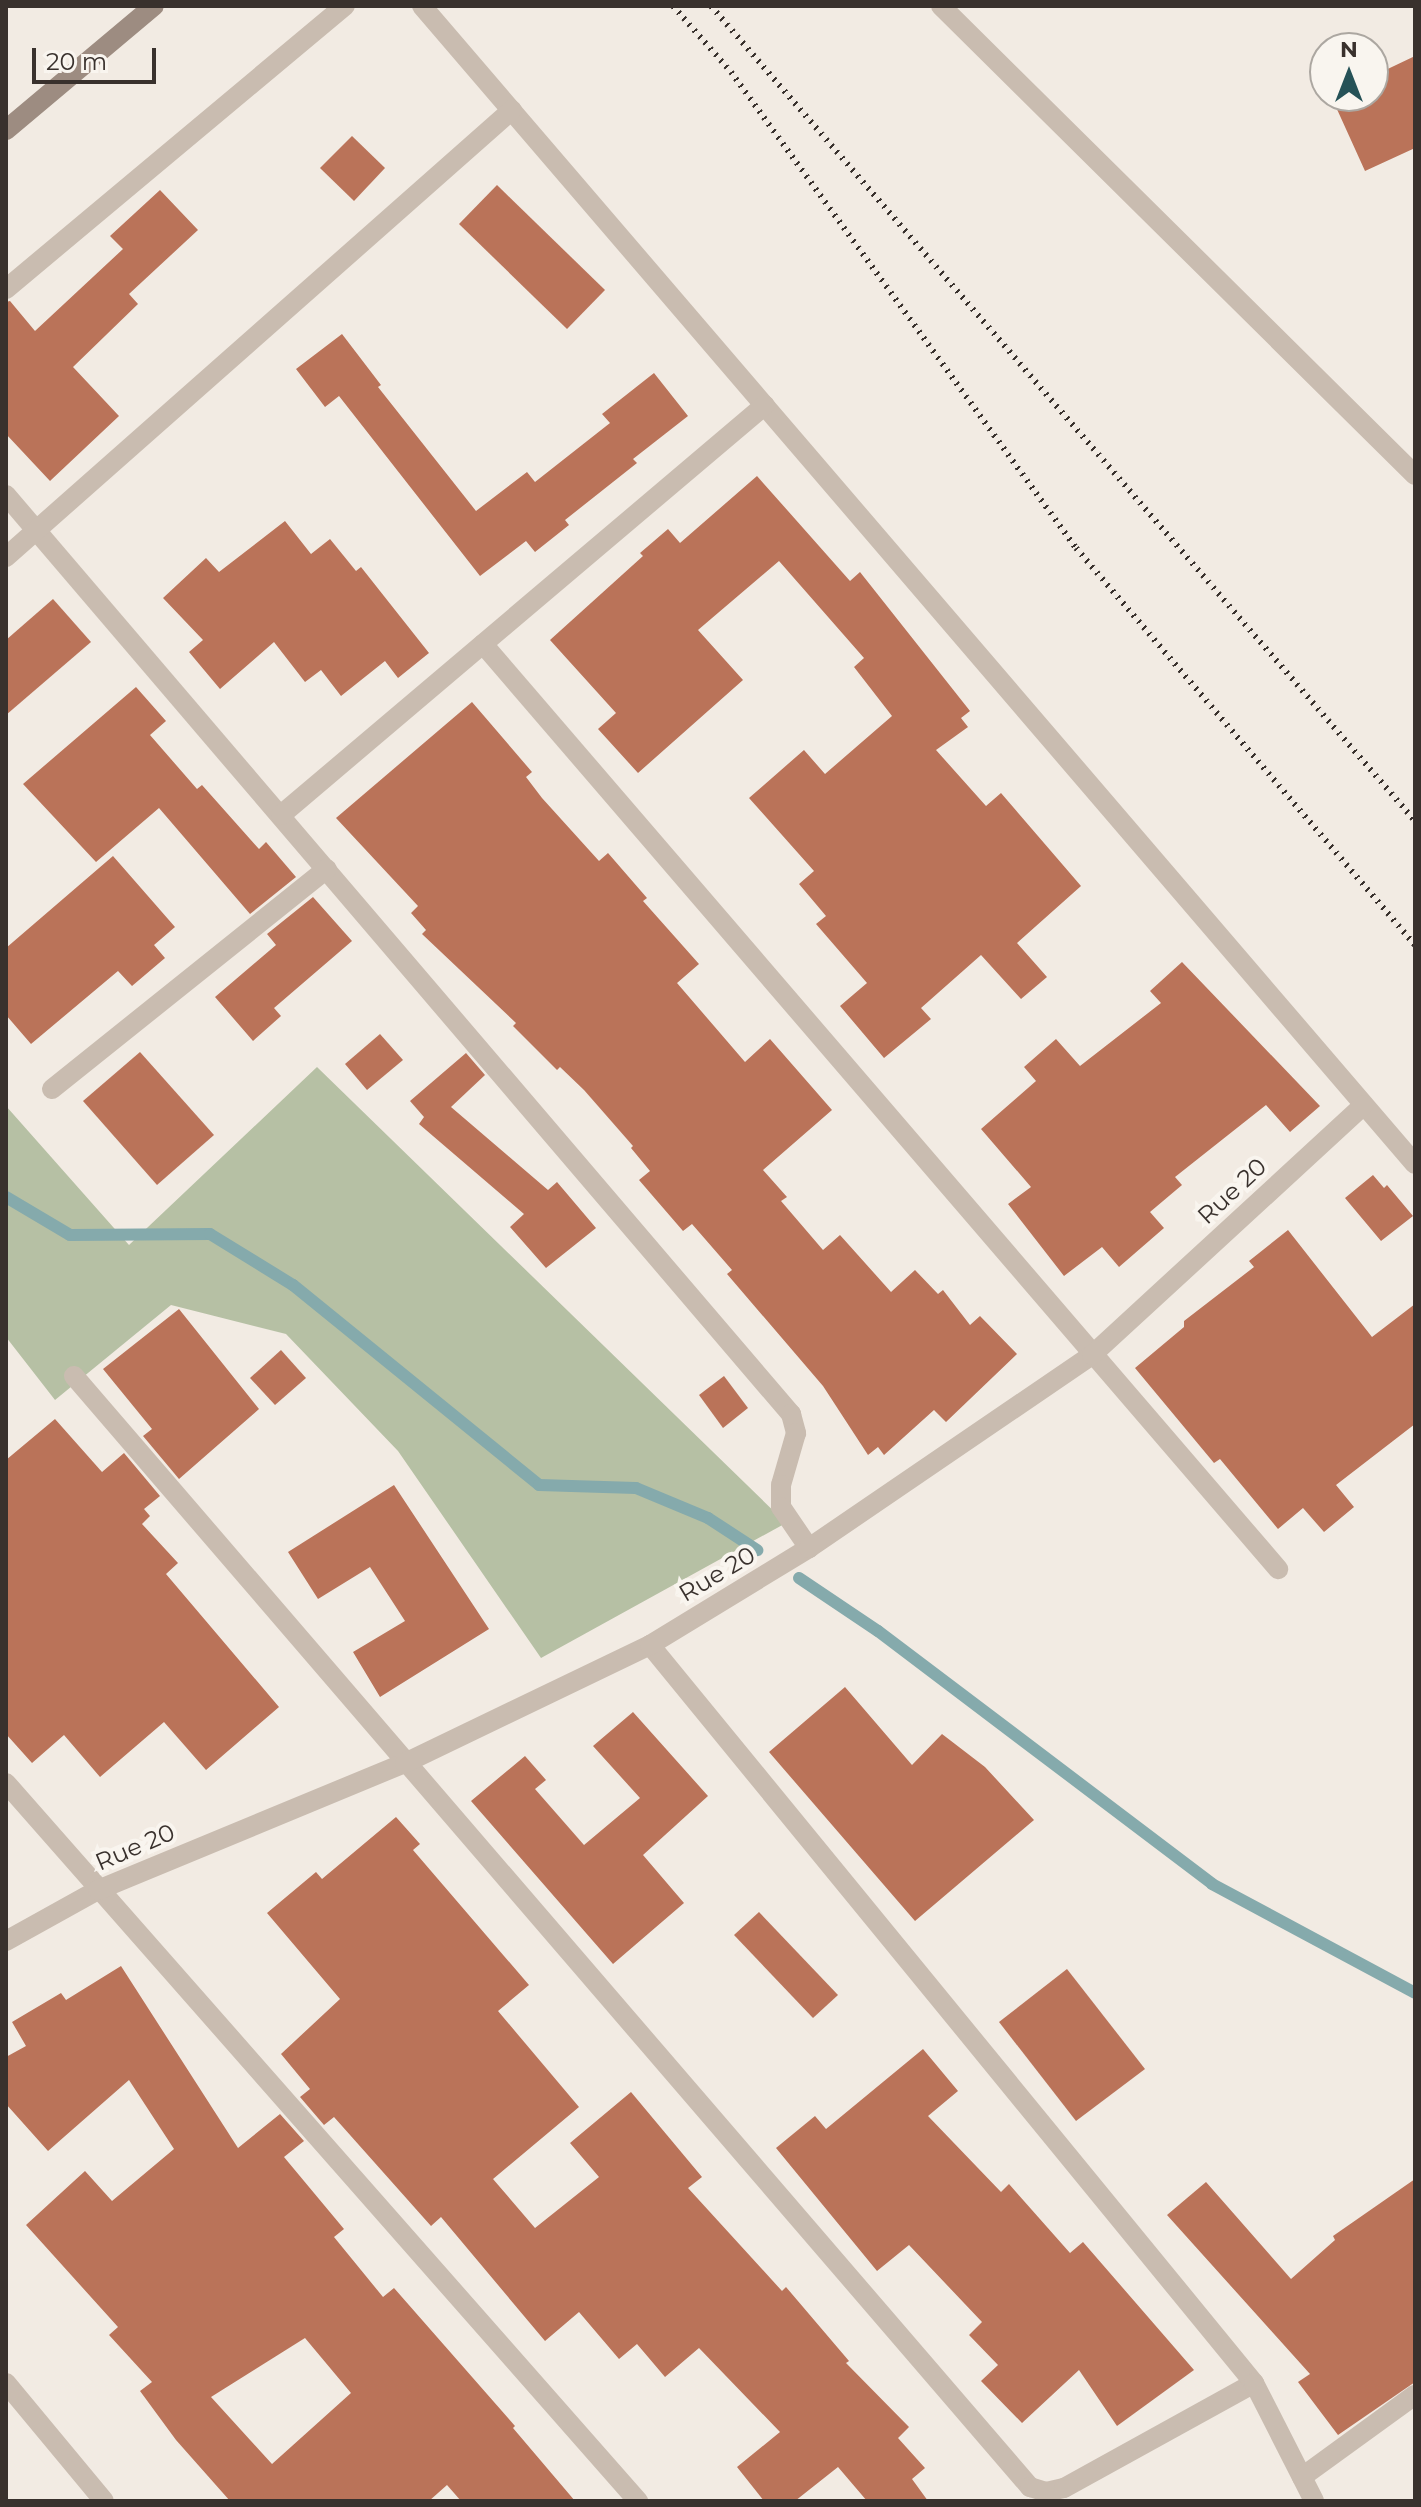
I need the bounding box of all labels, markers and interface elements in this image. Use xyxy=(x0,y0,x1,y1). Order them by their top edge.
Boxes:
scale bar xyxy=(36,32,160,82)
north arrow xyxy=(1309,32,1389,112)
text: N xyxy=(1340,36,1358,63)
text: 20 m xyxy=(46,47,107,76)
street label: Rue 20 xyxy=(1192,1152,1272,1230)
street label: Rue 20 xyxy=(674,1540,760,1608)
street label: Rue 20 xyxy=(91,1817,179,1877)

